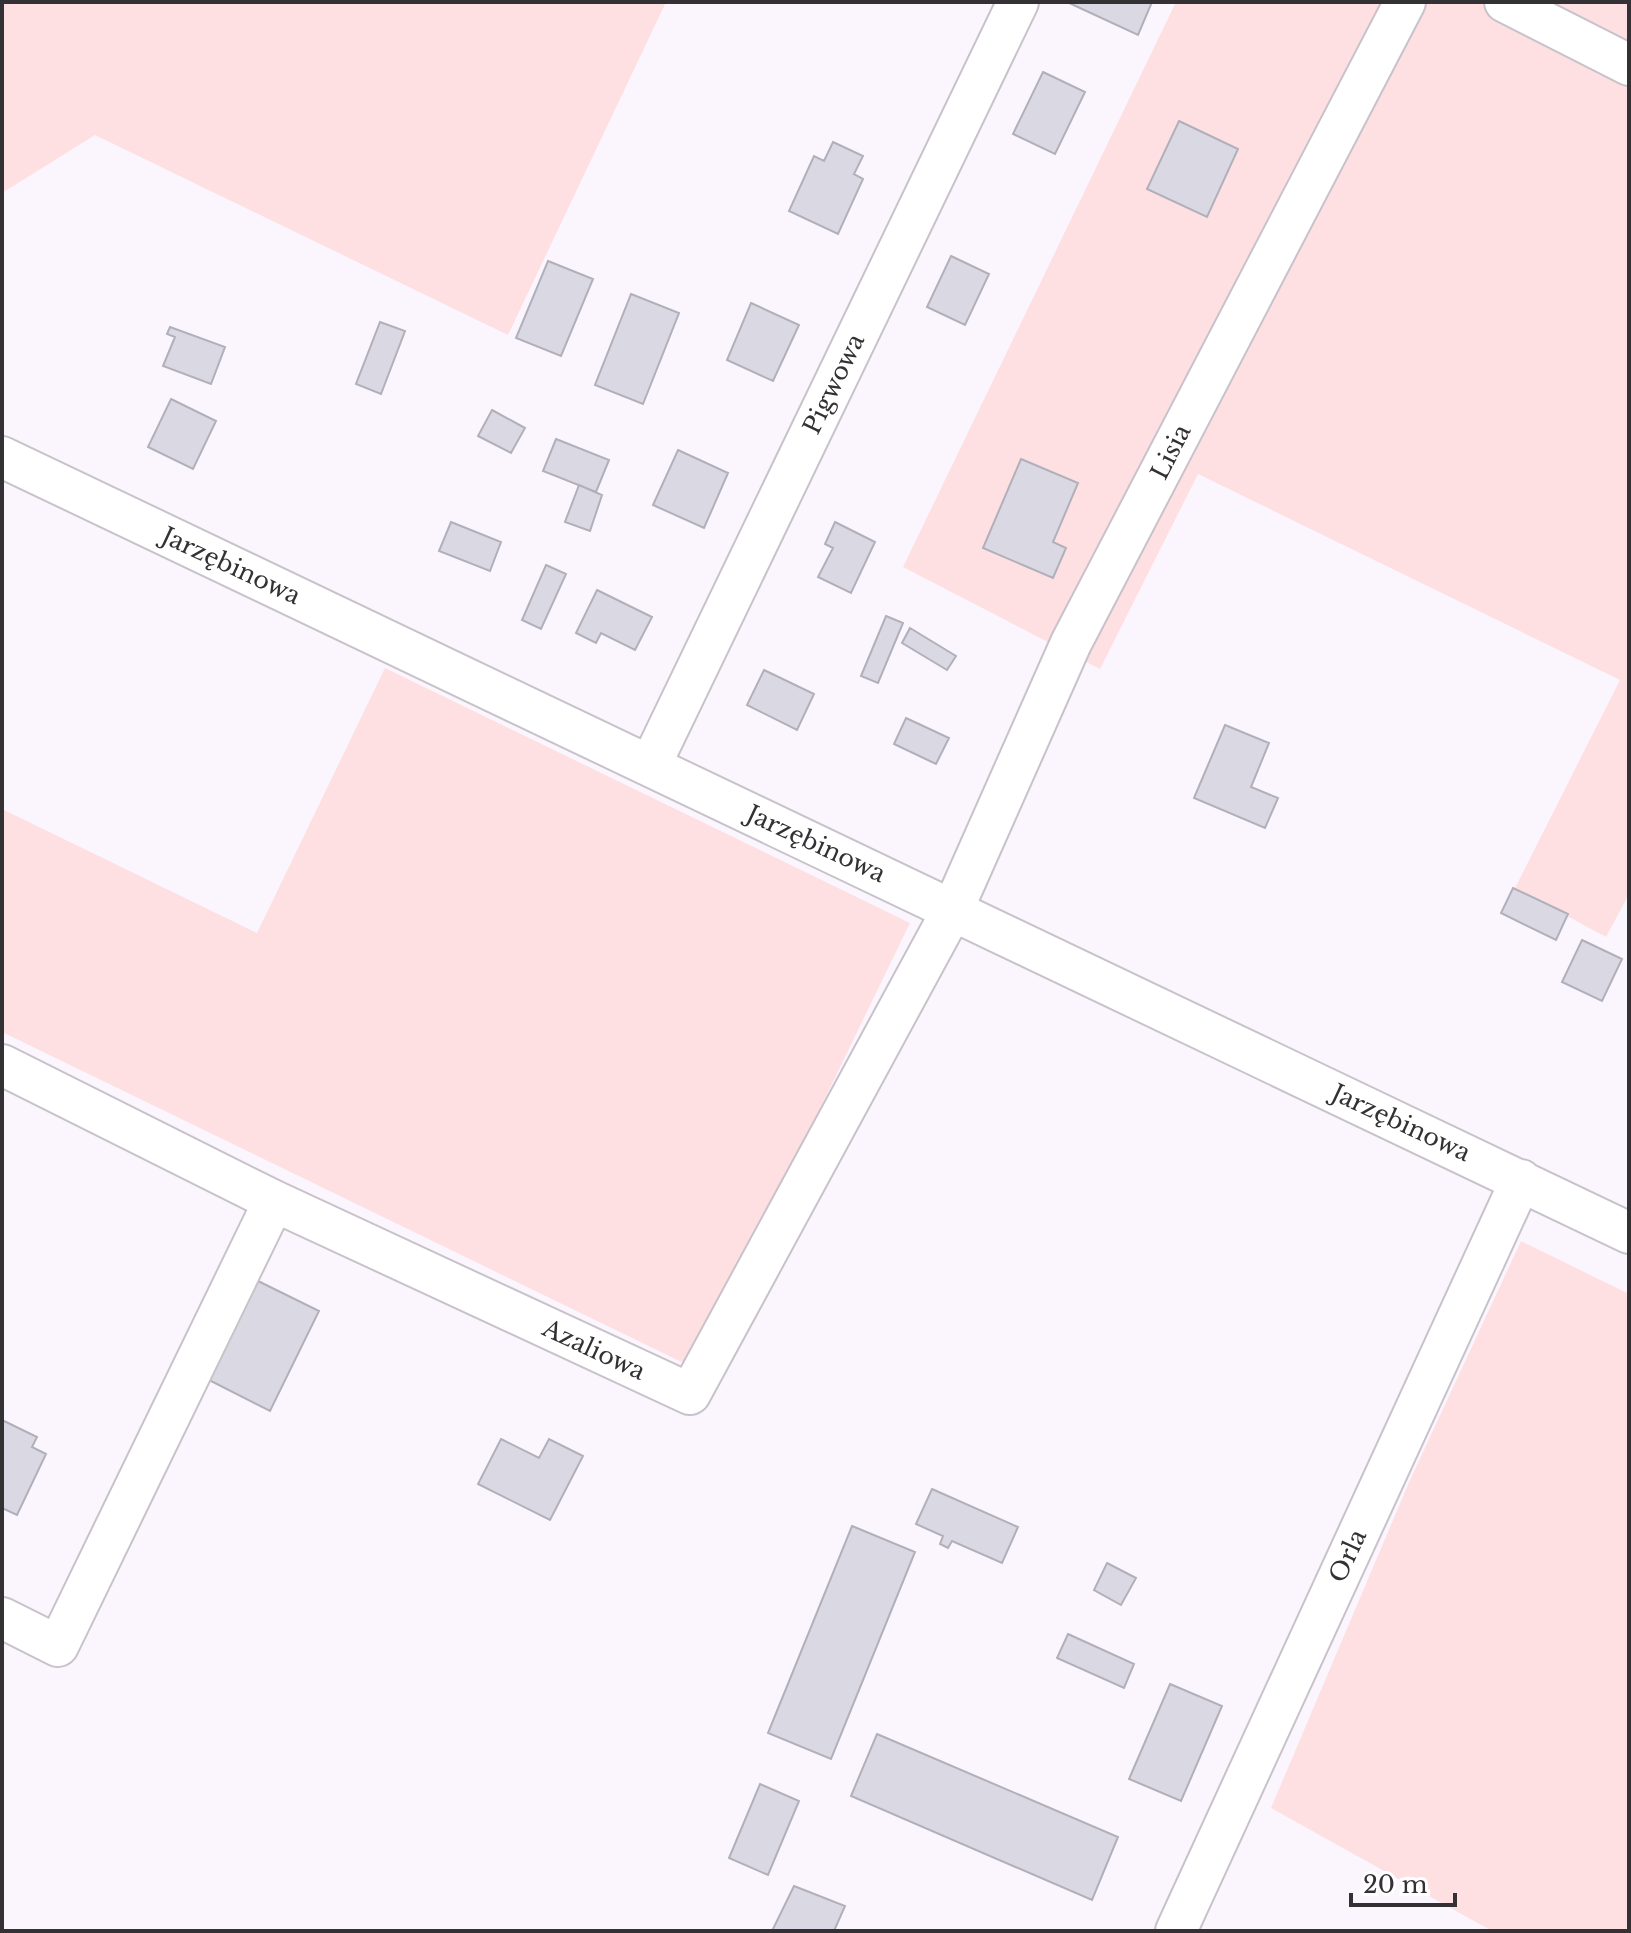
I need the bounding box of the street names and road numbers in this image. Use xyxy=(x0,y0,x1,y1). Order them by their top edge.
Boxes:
street label: Pigwowa xyxy=(797,328,871,439)
street label: Lisia xyxy=(1144,419,1197,484)
street label: Jarzębinowa xyxy=(155,520,306,611)
street label: Jarzębinowa xyxy=(740,798,891,889)
street label: Jarzębinowa xyxy=(1325,1077,1476,1168)
street label: Azaliowa xyxy=(537,1313,651,1386)
street label: Orla xyxy=(1323,1524,1373,1587)

